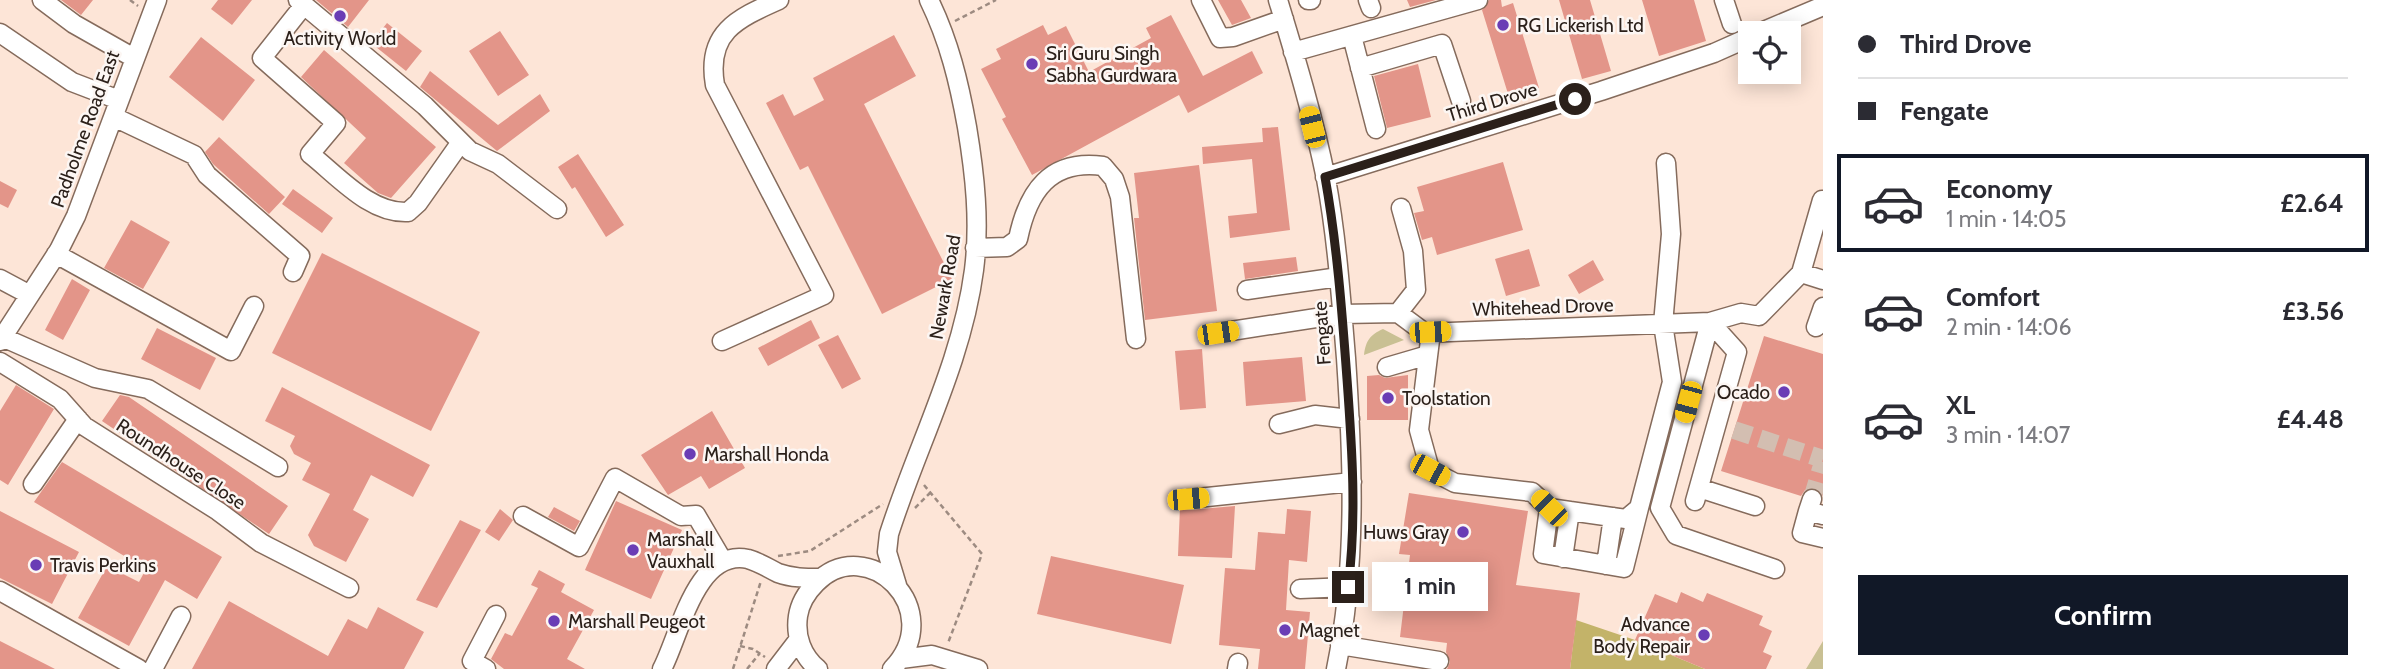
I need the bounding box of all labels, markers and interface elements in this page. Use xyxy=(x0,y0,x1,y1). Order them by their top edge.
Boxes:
marker: Activity World xyxy=(332,8,348,24)
place label: RG Lickerish Ltd xyxy=(1517,14,1644,37)
marker: RG Lickerish Ltd xyxy=(1495,17,1511,33)
map controls xyxy=(1738,21,1801,84)
button: locate xyxy=(1738,21,1801,84)
place label: Activity World xyxy=(284,27,396,50)
text: Third Drove xyxy=(1900,28,2031,60)
place label: Sri Guru Singh Sabha Gurdwara xyxy=(1046,42,1177,87)
street label: Padholme Road East xyxy=(46,47,124,211)
marker: Sri Guru Singh Sabha Gurdwara xyxy=(1024,56,1040,72)
street label: Third Drove xyxy=(1444,77,1540,127)
route start xyxy=(1559,83,1591,115)
text: Fengate xyxy=(1900,95,1989,127)
car xyxy=(1297,104,1328,150)
icon: car xyxy=(1862,172,1925,235)
text: Economy xyxy=(1946,173,2052,205)
text: £2.64 xyxy=(2280,187,2344,219)
text: 1 min · 14:05 xyxy=(1946,205,2066,233)
street label: Newark Road xyxy=(924,233,966,341)
icon: car xyxy=(1862,280,1925,343)
text: Comfort xyxy=(1946,281,2040,313)
street label: Whitehead Drove xyxy=(1472,293,1614,321)
text: £3.56 xyxy=(2282,295,2344,327)
street label: Fengate xyxy=(1308,300,1336,366)
text: 2 min · 14:06 xyxy=(1946,313,2072,341)
car xyxy=(1196,320,1241,346)
car xyxy=(1409,321,1452,343)
car xyxy=(1673,379,1704,425)
place label: Ocado xyxy=(1717,381,1770,404)
marker: Ocado xyxy=(1776,384,1792,400)
place label: Toolstation xyxy=(1402,387,1491,410)
icon: car xyxy=(1862,388,1925,451)
text: XL xyxy=(1946,389,1975,421)
marker: Toolstation xyxy=(1380,390,1396,406)
text: £4.48 xyxy=(2277,403,2344,435)
street label: Roundhouse Close xyxy=(112,414,250,514)
text: 3 min · 14:07 xyxy=(1946,421,2070,449)
place label: Marshall Honda xyxy=(704,443,829,466)
marker: Marshall Honda xyxy=(682,446,698,462)
car xyxy=(1407,451,1454,489)
car xyxy=(1527,486,1572,530)
car xyxy=(1167,487,1210,511)
place label: Huws Gray xyxy=(1363,521,1449,544)
marker: Huws Gray xyxy=(1455,524,1471,540)
place label: Marshall Vauxhall xyxy=(647,528,715,573)
marker: Marshall Vauxhall xyxy=(625,542,641,558)
place label: Travis Perkins xyxy=(50,554,156,577)
marker: Travis Perkins xyxy=(28,557,44,573)
callout: 1 min xyxy=(1372,562,1488,612)
route end xyxy=(1332,571,1364,603)
text: 1 min xyxy=(1404,572,1456,600)
button: Confirm xyxy=(1858,575,2348,655)
place label: Marshall Peugeot xyxy=(568,610,706,633)
marker: Marshall Peugeot xyxy=(546,613,562,629)
place label: Advance Body Repair xyxy=(1593,613,1690,658)
place label: Magnet xyxy=(1299,619,1360,642)
marker: Magnet xyxy=(1277,622,1293,638)
marker: Advance Body Repair xyxy=(1696,627,1712,643)

